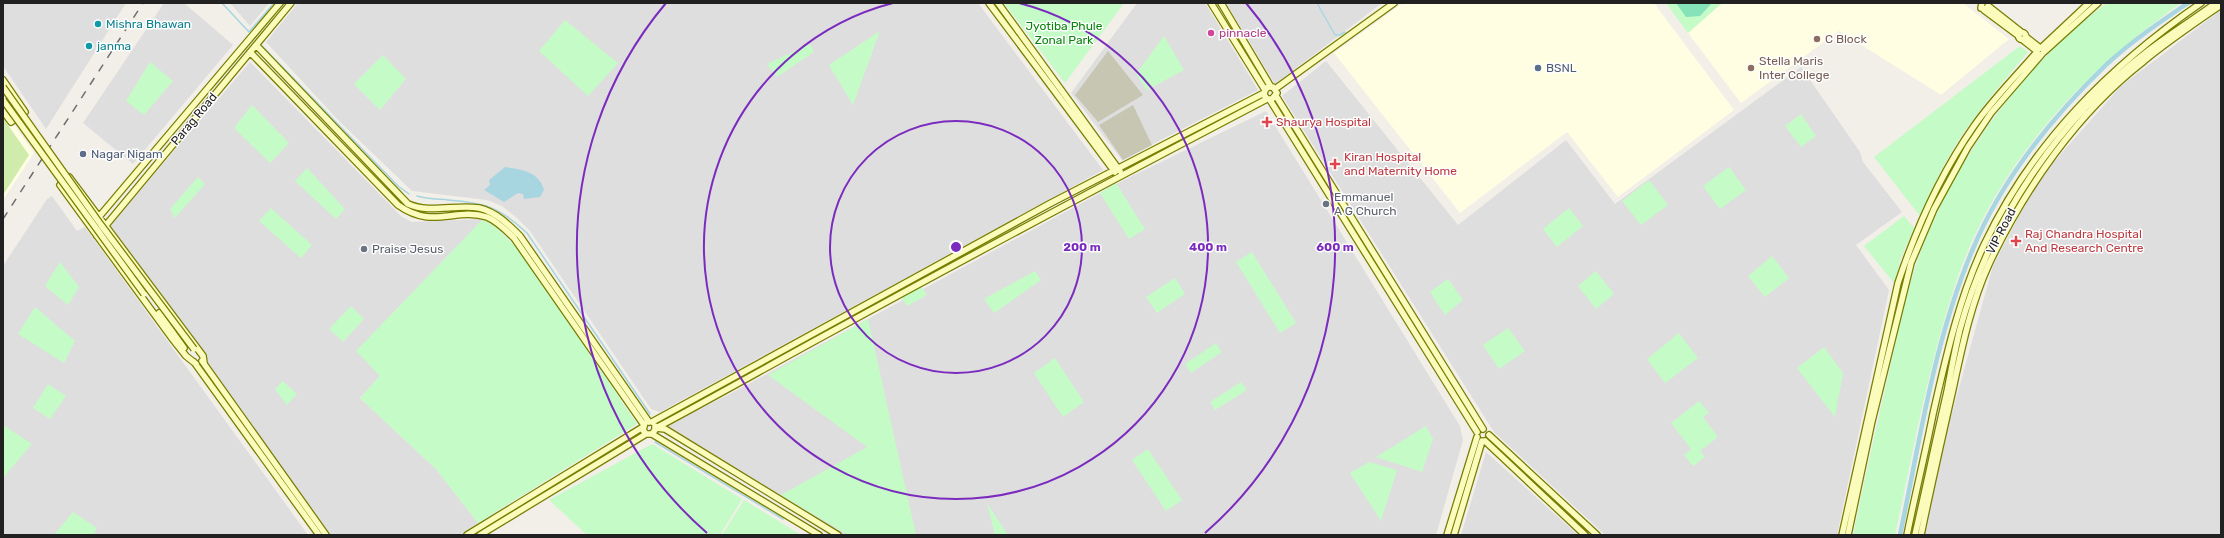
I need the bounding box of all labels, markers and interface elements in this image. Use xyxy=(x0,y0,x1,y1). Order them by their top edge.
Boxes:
place label: Mishra Bhawan xyxy=(106,17,191,31)
marker: Mishra Bhawan xyxy=(93,19,103,29)
park label: Jyotiba Phule Zonal Park xyxy=(1025,19,1103,47)
place label: pinnacle xyxy=(1219,26,1267,40)
marker: pinnacle xyxy=(1206,28,1216,38)
place label: C Block xyxy=(1825,32,1867,46)
marker: C Block xyxy=(1812,34,1822,44)
place label: janma xyxy=(96,39,131,53)
marker: janma xyxy=(84,41,94,51)
place label: Stella Maris Inter College xyxy=(1759,54,1830,82)
place label: BSNL xyxy=(1546,61,1577,75)
marker: BSNL xyxy=(1533,63,1543,73)
marker: Stella Maris Inter College xyxy=(1746,63,1756,73)
street label: Parag Road xyxy=(168,90,220,148)
place label: Shaurya Hospital xyxy=(1276,115,1371,129)
marker: Shaurya Hospital xyxy=(1261,116,1273,128)
place label: Nagar Nigam xyxy=(91,147,163,161)
marker: Nagar Nigam xyxy=(78,149,88,159)
place label: Kiran Hospital and Maternity Home xyxy=(1344,150,1457,178)
marker: Kiran Hospital and Maternity Home xyxy=(1329,158,1341,170)
place label: Emmanuel A G Church xyxy=(1334,190,1397,218)
marker: Emmanuel A G Church xyxy=(1321,199,1331,209)
street label: VIP Road xyxy=(1983,206,2019,256)
place label: Raj Chandra Hospital And Research Centre xyxy=(2025,227,2144,255)
marker: Raj Chandra Hospital And Research Centre xyxy=(2010,235,2022,247)
centre of rings xyxy=(949,240,963,254)
text: 200 m xyxy=(1063,240,1101,254)
text: 400 m xyxy=(1189,240,1227,254)
text: 600 m xyxy=(1316,240,1354,254)
place label: Praise Jesus xyxy=(372,242,443,256)
marker: Praise Jesus xyxy=(359,244,369,254)

